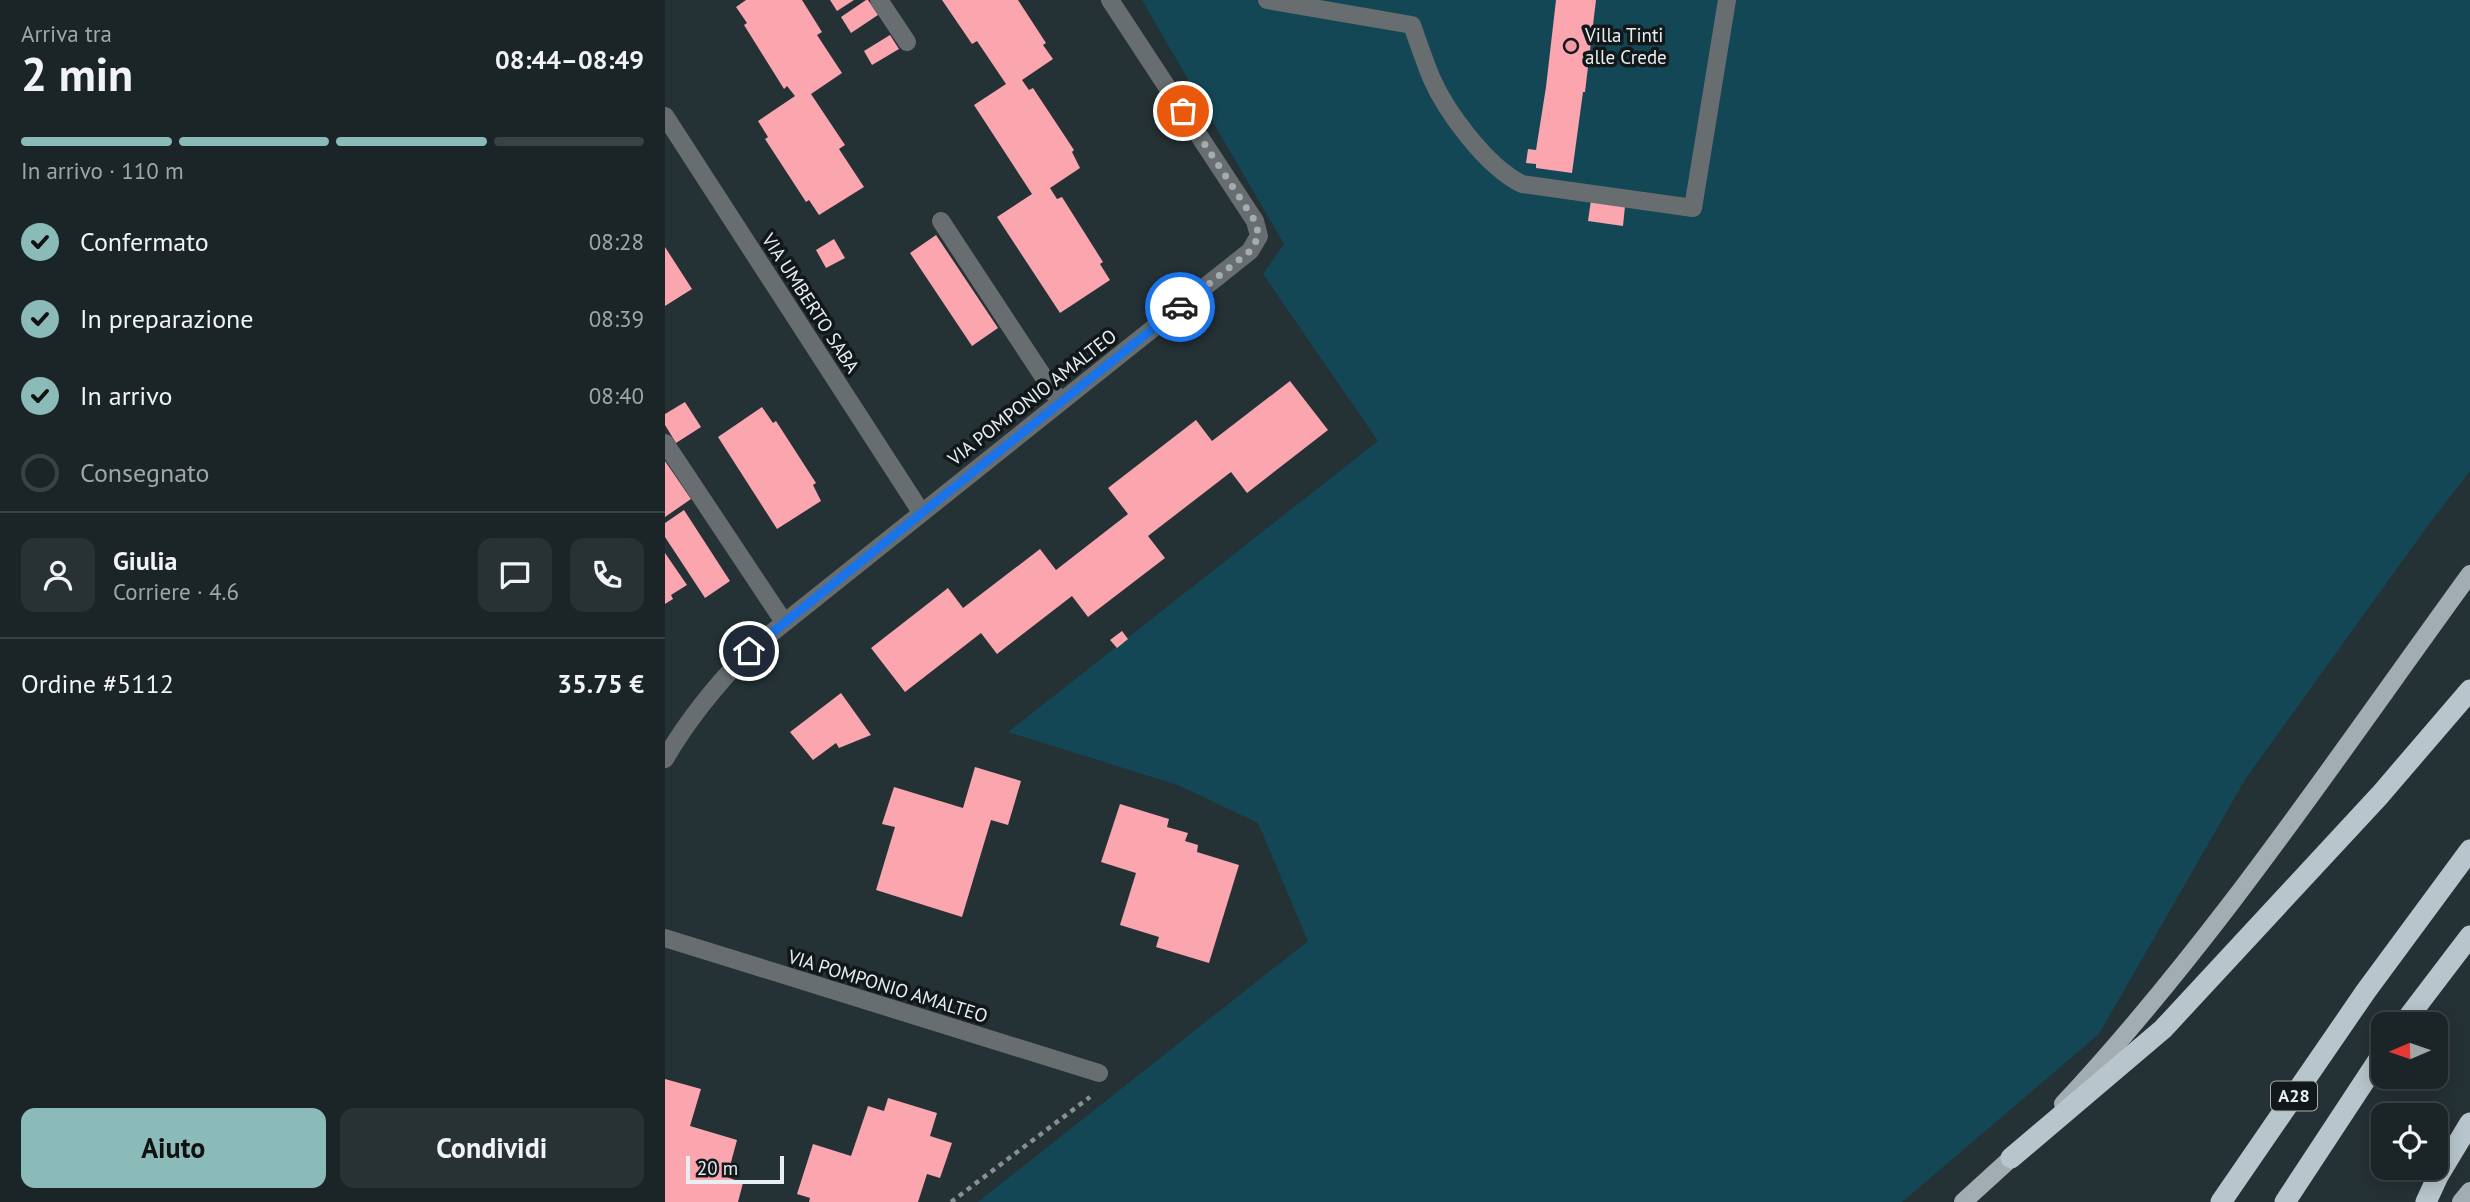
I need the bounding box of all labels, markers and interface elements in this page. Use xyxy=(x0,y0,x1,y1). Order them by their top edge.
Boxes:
text: Arriva tra xyxy=(21,19,112,48)
place label: Villa Tinti alle Crede xyxy=(1584,23,1667,69)
marker: Villa Tinti alle Crede xyxy=(1563,38,1579,54)
text: 08:44–08:49 xyxy=(495,43,644,76)
text: 2 min xyxy=(21,44,133,104)
pin xyxy=(1153,81,1213,141)
icon: bag xyxy=(1164,92,1202,130)
text: In arrivo · 110 m xyxy=(21,156,184,185)
icon: check xyxy=(21,223,59,261)
text: Confermato xyxy=(80,225,209,258)
text: 08:28 xyxy=(589,227,644,256)
street label: VIA UMBERTO SABA xyxy=(756,228,865,377)
courier xyxy=(1145,272,1215,342)
icon: car xyxy=(1161,288,1199,326)
icon: check xyxy=(21,300,59,338)
text: In preparazione xyxy=(80,302,254,335)
text: 08:39 xyxy=(589,304,644,333)
street label: VIA POMPONIO AMALTEO xyxy=(942,324,1121,471)
icon: check xyxy=(21,377,59,415)
text: In arrivo xyxy=(80,379,172,412)
text: 08:40 xyxy=(589,381,644,410)
text: Consegnato xyxy=(80,456,210,489)
button: person xyxy=(21,538,95,612)
button: chat xyxy=(478,538,552,612)
button: phone xyxy=(570,538,644,612)
text: Giulia xyxy=(113,544,177,577)
text: Corriere · 4.6 xyxy=(113,577,239,606)
pin xyxy=(719,621,779,681)
icon: home xyxy=(730,632,768,670)
text: Ordine #5112 xyxy=(21,667,174,700)
text: 35.75 € xyxy=(557,667,644,700)
street label: VIA POMPONIO AMALTEO xyxy=(784,944,991,1028)
north arrow xyxy=(2371,1012,2448,1088)
map controls xyxy=(2371,1012,2448,1180)
road number: A28 xyxy=(2271,1082,2317,1111)
button: locate xyxy=(2371,1103,2448,1180)
button: Aiuto xyxy=(21,1108,326,1188)
button: Condividi xyxy=(340,1108,644,1188)
scale bar xyxy=(686,1153,784,1185)
text: 20 m xyxy=(697,1156,738,1180)

